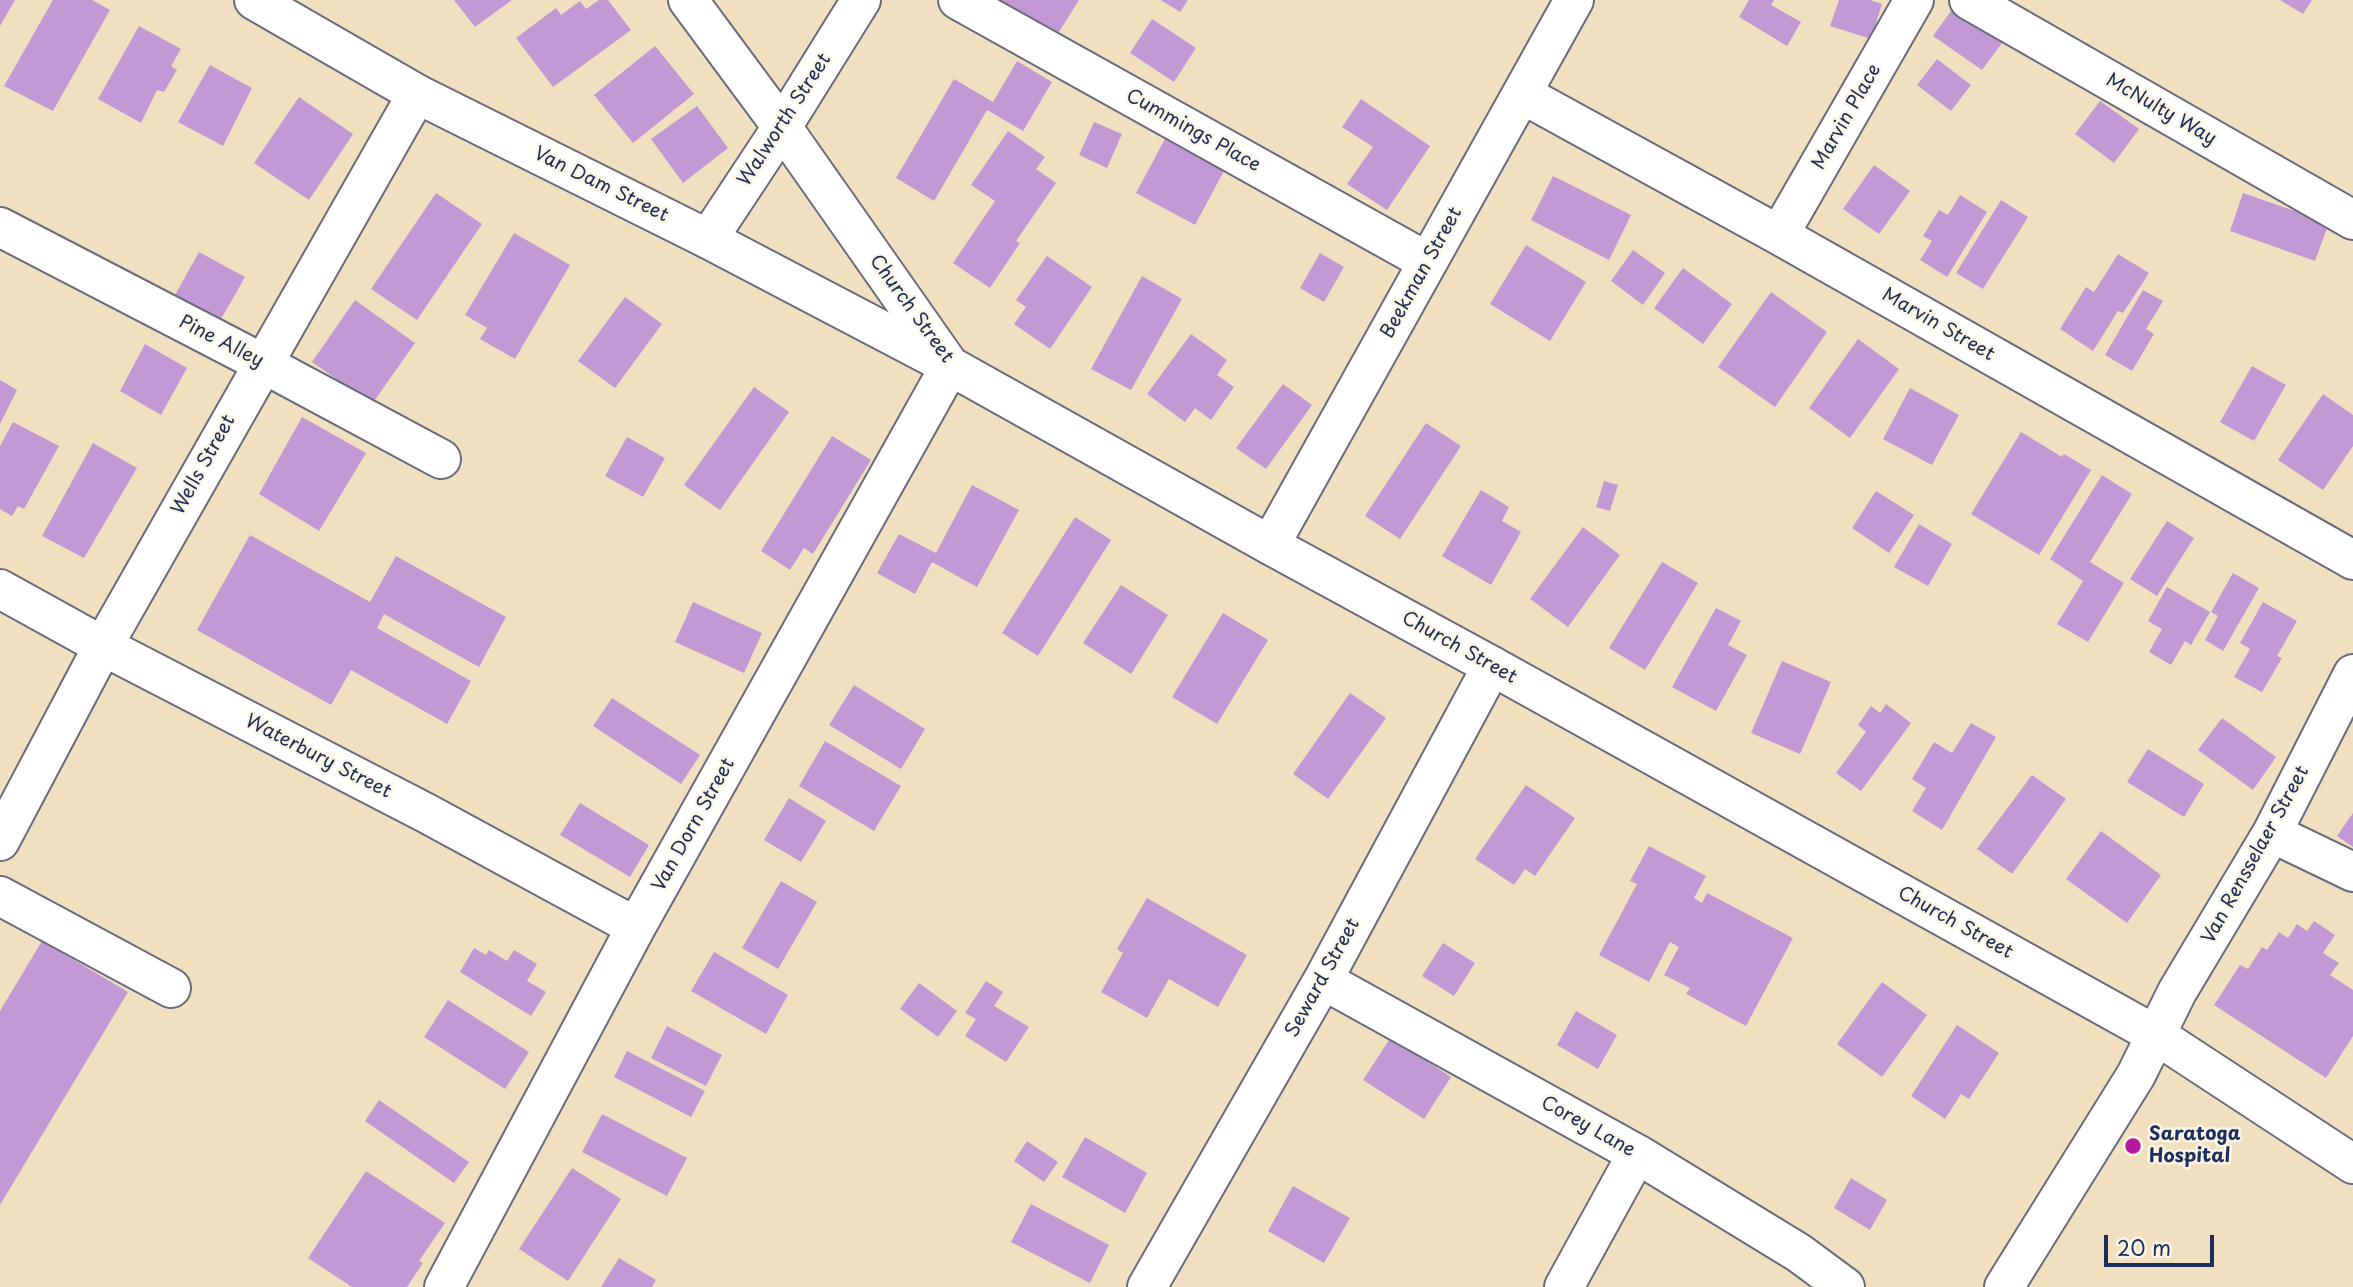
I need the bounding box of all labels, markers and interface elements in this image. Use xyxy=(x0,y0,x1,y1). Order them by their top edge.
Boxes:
street label: Walworth Street xyxy=(734,49,836,191)
street label: Marvin Place xyxy=(1808,60,1886,174)
street label: McNulty Way xyxy=(2102,69,2220,151)
street label: Cummings Place xyxy=(1122,85,1264,177)
street label: Van Dam Street xyxy=(530,143,672,227)
street label: Beekman Street xyxy=(1377,203,1467,343)
street label: Church Street xyxy=(864,250,958,368)
street label: Marvin Street xyxy=(1878,284,1998,366)
street label: Pine Alley xyxy=(175,311,267,373)
street label: Wells Street xyxy=(167,411,241,519)
street label: Church Street xyxy=(1397,607,1521,689)
street label: Waterbury Street xyxy=(241,710,395,804)
street label: Van Dorn Street xyxy=(648,754,740,896)
street label: Van Rensselaer Street xyxy=(2198,762,2314,948)
street label: Church Street xyxy=(1893,882,2017,964)
street label: Seward Street xyxy=(1281,915,1365,1041)
street label: Corey Lane xyxy=(1537,1092,1639,1162)
place label: Saratoga Hospital xyxy=(2149,1124,2240,1168)
marker: Saratoga Hospital xyxy=(2123,1136,2143,1156)
scale bar xyxy=(2108,1220,2218,1264)
text: 20 m xyxy=(2117,1231,2171,1263)

